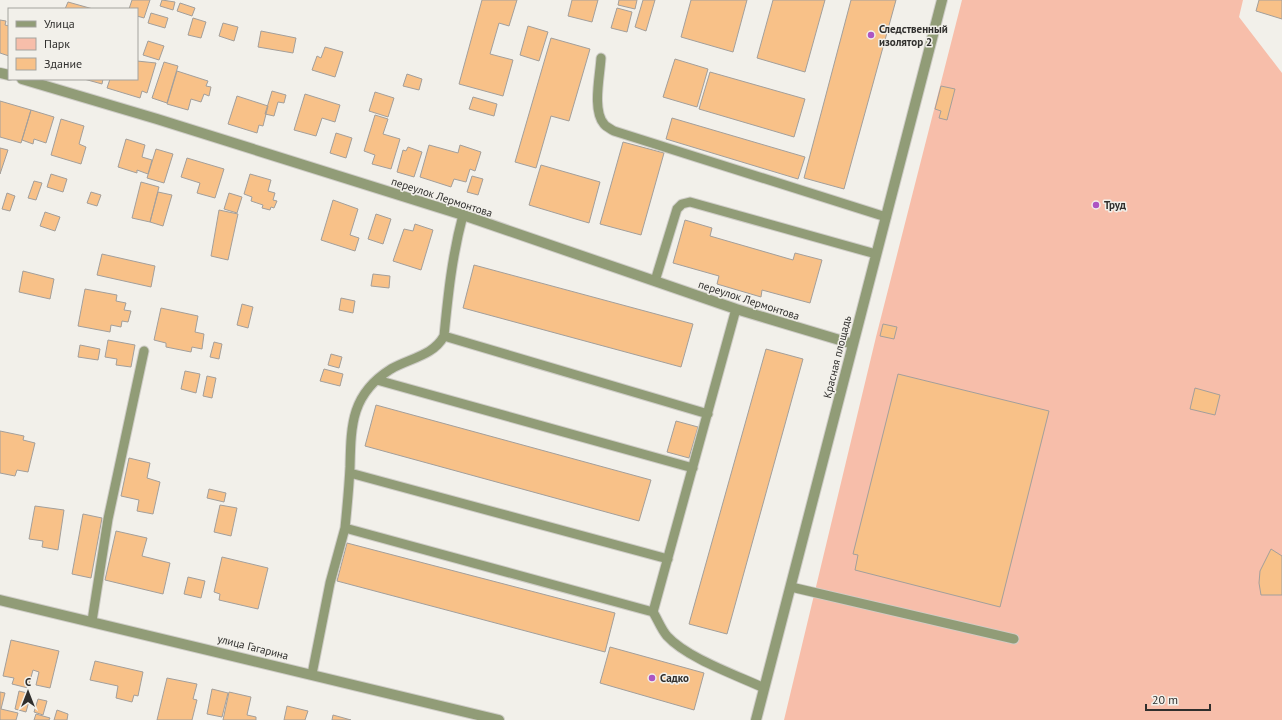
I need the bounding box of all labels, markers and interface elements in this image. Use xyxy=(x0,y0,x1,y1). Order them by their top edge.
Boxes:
legend xyxy=(8,8,138,80)
text: Улица xyxy=(44,16,75,31)
place label: Следственный изолятор 2 xyxy=(879,22,948,49)
marker: Следственный изолятор 2 xyxy=(866,30,876,40)
text: Парк xyxy=(44,36,70,51)
text: Здание xyxy=(44,56,82,71)
street label: переулок Лермонтова xyxy=(390,174,494,220)
place label: Труд xyxy=(1104,198,1127,212)
marker: Труд xyxy=(1091,200,1101,210)
street label: переулок Лермонтова xyxy=(697,277,801,323)
street label: Красная площадь xyxy=(820,314,854,400)
street label: улица Гагарина xyxy=(216,631,290,663)
place label: Садко xyxy=(660,671,689,685)
north arrow xyxy=(8,672,48,712)
marker: Садко xyxy=(647,673,657,683)
text: С xyxy=(25,675,31,689)
scale bar xyxy=(1146,686,1210,712)
text: 20 m xyxy=(1152,692,1178,707)

